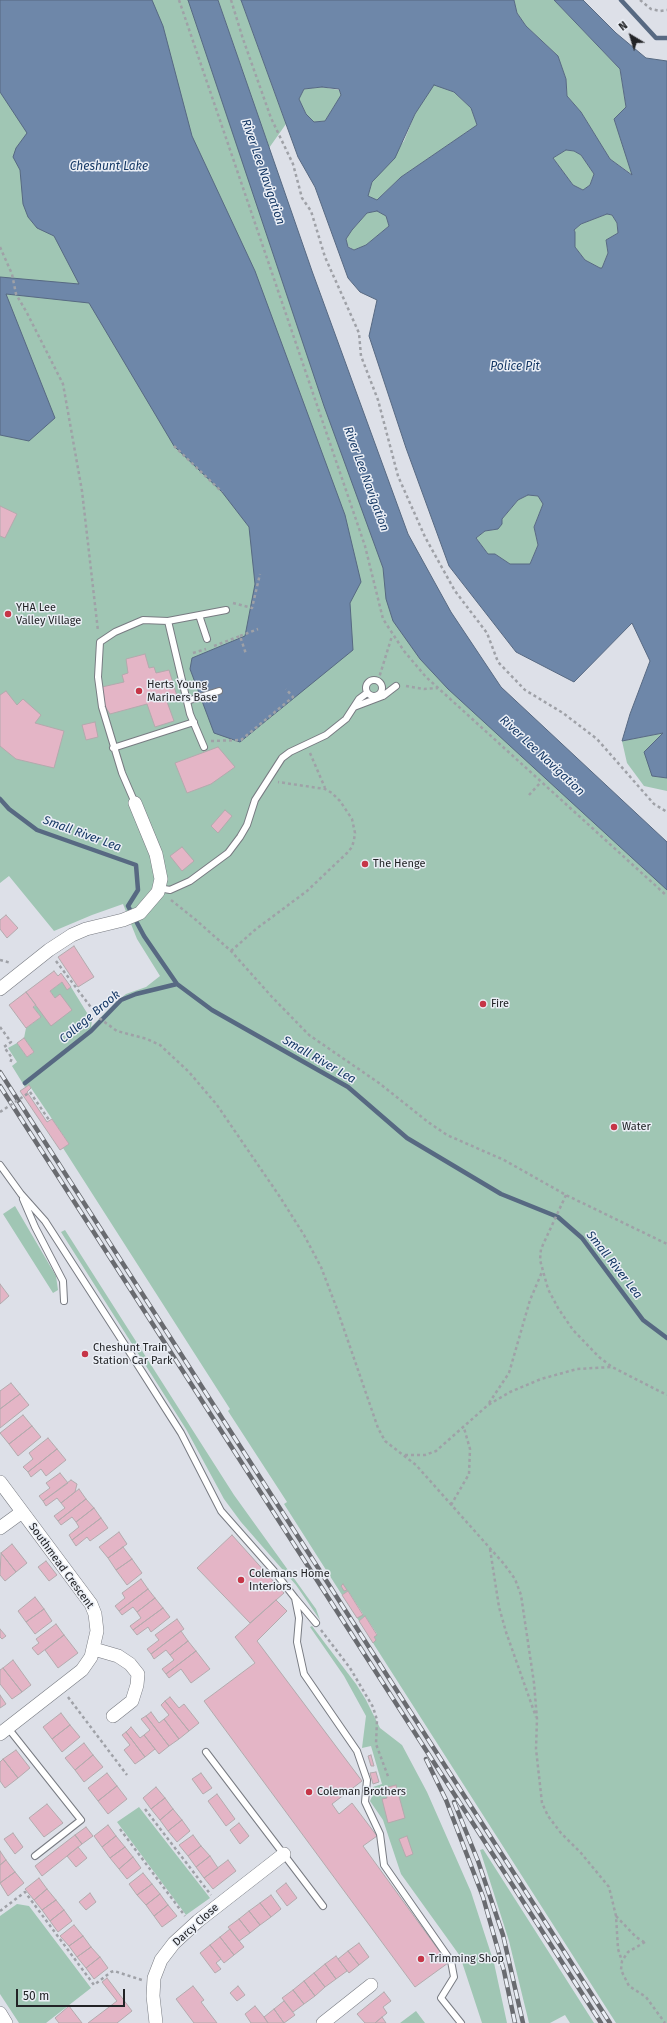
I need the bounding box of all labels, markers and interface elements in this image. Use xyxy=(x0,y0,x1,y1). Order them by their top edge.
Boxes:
north arrow xyxy=(611,16,651,56)
text: N xyxy=(616,19,630,34)
water label: River Lee Navigation xyxy=(238,117,288,227)
water label: Cheshunt Lake xyxy=(70,160,148,174)
water label: Police Pit xyxy=(490,360,540,374)
water label: River Lee Navigation xyxy=(340,425,392,533)
place label: YHA Lee Valley Village xyxy=(16,601,81,627)
marker: YHA Lee Valley Village xyxy=(3,609,13,619)
place label: Herts Young Mariners Base xyxy=(147,678,217,704)
marker: Herts Young Mariners Base xyxy=(134,686,144,696)
water label: River Lee Navigation xyxy=(497,713,587,799)
water label: Small River Lea xyxy=(41,813,123,855)
place label: The Henge xyxy=(373,857,426,871)
marker: The Henge xyxy=(360,859,370,869)
water label: College Brook xyxy=(57,988,123,1046)
place label: Fire xyxy=(491,997,509,1011)
marker: Fire xyxy=(478,999,488,1009)
water label: Small River Lea xyxy=(280,1033,358,1087)
place label: Water xyxy=(622,1120,651,1134)
marker: Water xyxy=(609,1122,619,1132)
water label: Small River Lea xyxy=(583,1228,645,1302)
place label: Cheshunt Train Station Car Park xyxy=(93,1341,173,1367)
marker: Cheshunt Train Station Car Park xyxy=(80,1349,90,1359)
street label: Southmead Crescent xyxy=(26,1521,96,1611)
place label: Colemans Home Interiors xyxy=(249,1567,330,1593)
marker: Colemans Home Interiors xyxy=(236,1575,246,1585)
place label: Coleman Brothers xyxy=(317,1785,406,1799)
marker: Coleman Brothers xyxy=(304,1787,314,1797)
street label: Darcy Close xyxy=(170,1901,222,1949)
place label: Trimming Shop xyxy=(429,1952,504,1966)
marker: Trimming Shop xyxy=(416,1954,426,1964)
scale bar xyxy=(18,1981,127,2007)
text: 50 m xyxy=(23,1989,49,2003)

